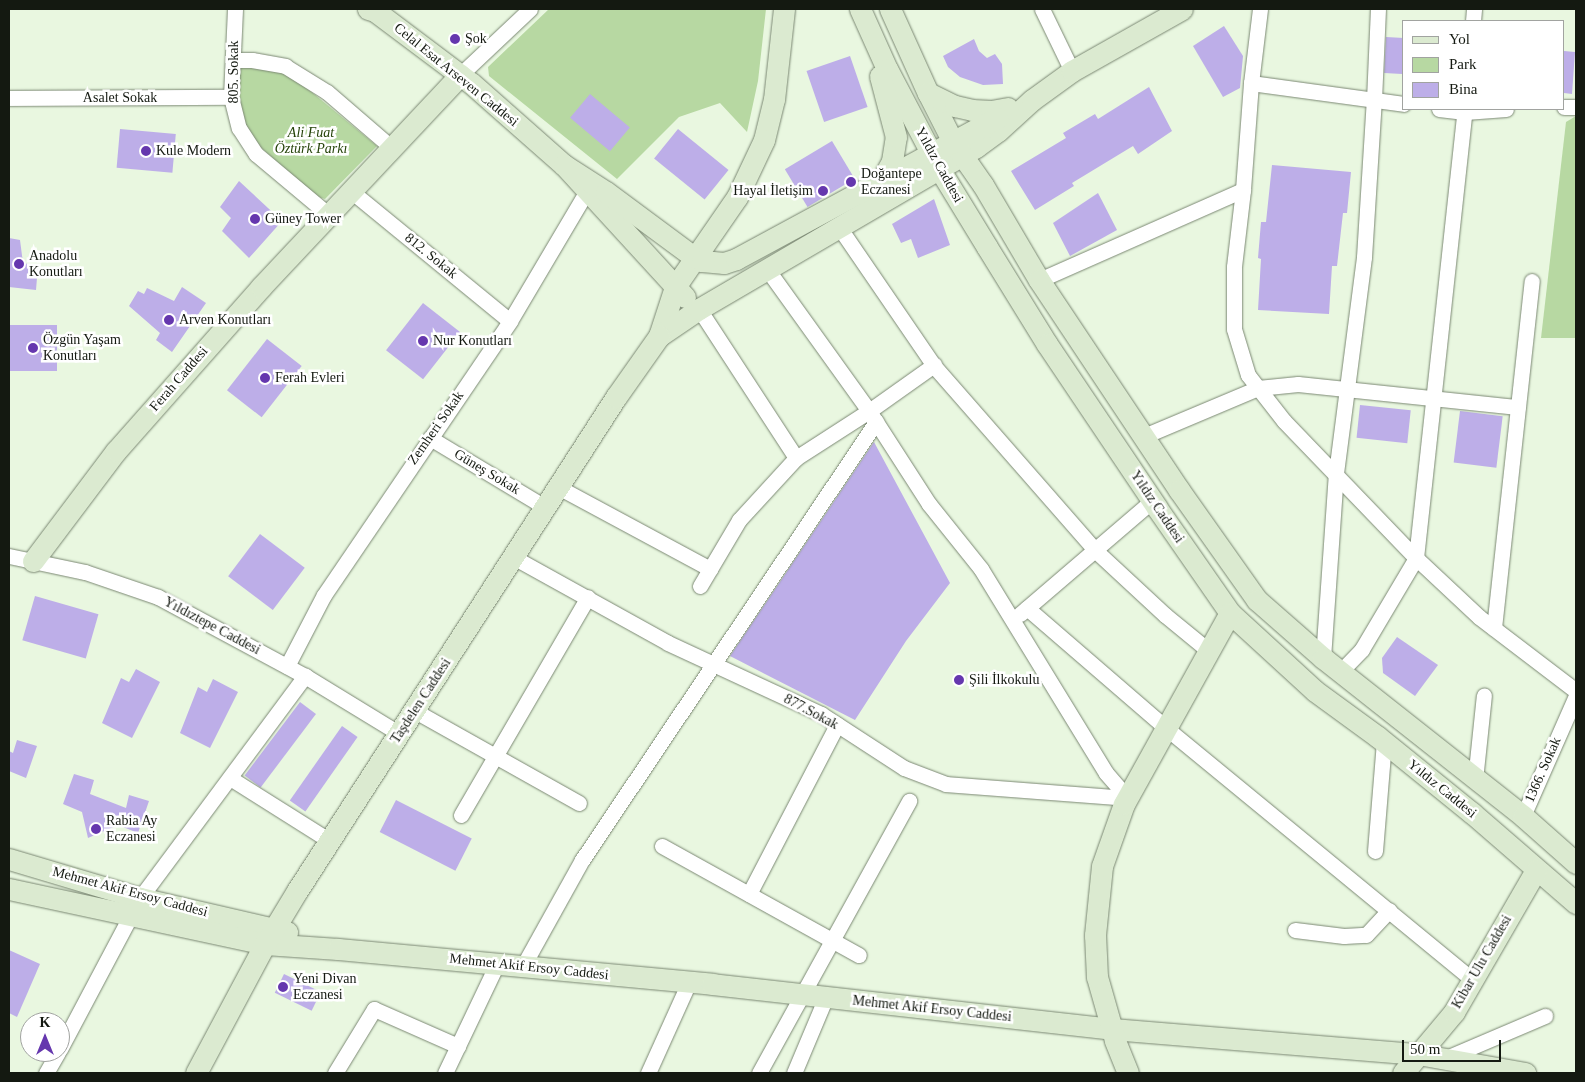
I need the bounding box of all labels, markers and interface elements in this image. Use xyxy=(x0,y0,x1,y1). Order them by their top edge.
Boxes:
street label: Celal Esat Arseven Caddesi xyxy=(390,19,522,131)
legend xyxy=(1402,20,1565,110)
place label: Şok xyxy=(465,31,487,47)
text: Yol xyxy=(1449,31,1470,47)
marker: Şok xyxy=(449,33,461,45)
street label: 805. Sokak xyxy=(226,41,242,104)
text: Park xyxy=(1449,56,1477,72)
text: Bina xyxy=(1449,81,1477,97)
street label: Asalet Sokak xyxy=(83,90,157,106)
street label: Yıldız Caddesi xyxy=(911,124,967,206)
park label: Ali Fuat Öztürk Parkı xyxy=(275,125,347,158)
place label: Kule Modern xyxy=(156,143,231,159)
marker: Kule Modern xyxy=(140,145,152,157)
place label: Doğantepe Eczanesi xyxy=(861,166,922,198)
marker: Doğantepe Eczanesi xyxy=(845,176,857,188)
place label: Hayal İletişim xyxy=(733,183,813,199)
marker: Hayal İletişim xyxy=(817,185,829,197)
place label: Güney Tower xyxy=(265,211,341,227)
marker: Güney Tower xyxy=(249,213,261,225)
street label: 812. Sokak xyxy=(401,230,461,282)
place label: Anadolu Konutları xyxy=(29,248,83,280)
marker: Anadolu Konutları xyxy=(13,258,25,270)
place label: Arven Konutları xyxy=(179,312,271,328)
marker: Arven Konutları xyxy=(163,314,175,326)
place label: Özgün Yaşam Konutları xyxy=(43,332,121,364)
place label: Nur Konutları xyxy=(433,333,512,349)
marker: Nur Konutları xyxy=(417,335,429,347)
marker: Özgün Yaşam Konutları xyxy=(27,342,39,354)
street label: Ferah Caddesi xyxy=(146,343,212,415)
place label: Ferah Evleri xyxy=(275,370,345,386)
marker: Ferah Evleri xyxy=(259,372,271,384)
street label: Zemheri Sokak xyxy=(404,388,468,468)
street label: Güneş Sokak xyxy=(451,446,523,498)
street label: Yıldız Caddesi xyxy=(1127,468,1187,546)
street label: Yıldıztepe Caddesi xyxy=(161,593,263,659)
street label: Taşdelen Caddesi xyxy=(387,655,455,747)
place label: Şili İlkokulu xyxy=(969,672,1039,688)
marker: Şili İlkokulu xyxy=(953,674,965,686)
street label: 877.Sokak xyxy=(781,691,841,733)
street label: 1366. Sokak xyxy=(1521,735,1565,805)
street label: Yıldız Caddesi xyxy=(1404,756,1480,822)
place label: Rabia Ay Eczanesi xyxy=(106,813,158,846)
marker: Rabia Ay Eczanesi xyxy=(90,823,102,835)
street label: Mehmet Akif Ersoy Caddesi xyxy=(50,863,210,921)
street label: Kibar Ulu Caddesi xyxy=(1448,912,1516,1012)
street label: Mehmet Akif Ersoy Caddesi xyxy=(448,950,610,984)
place label: Yeni Divan Eczanesi xyxy=(293,971,357,1004)
marker: Yeni Divan Eczanesi xyxy=(277,981,289,993)
street label: Mehmet Akif Ersoy Caddesi xyxy=(851,992,1013,1026)
north arrow xyxy=(20,1012,70,1062)
text: K xyxy=(40,1015,50,1030)
scale bar xyxy=(1405,1030,1504,1062)
text: 50 m xyxy=(1410,1041,1440,1057)

